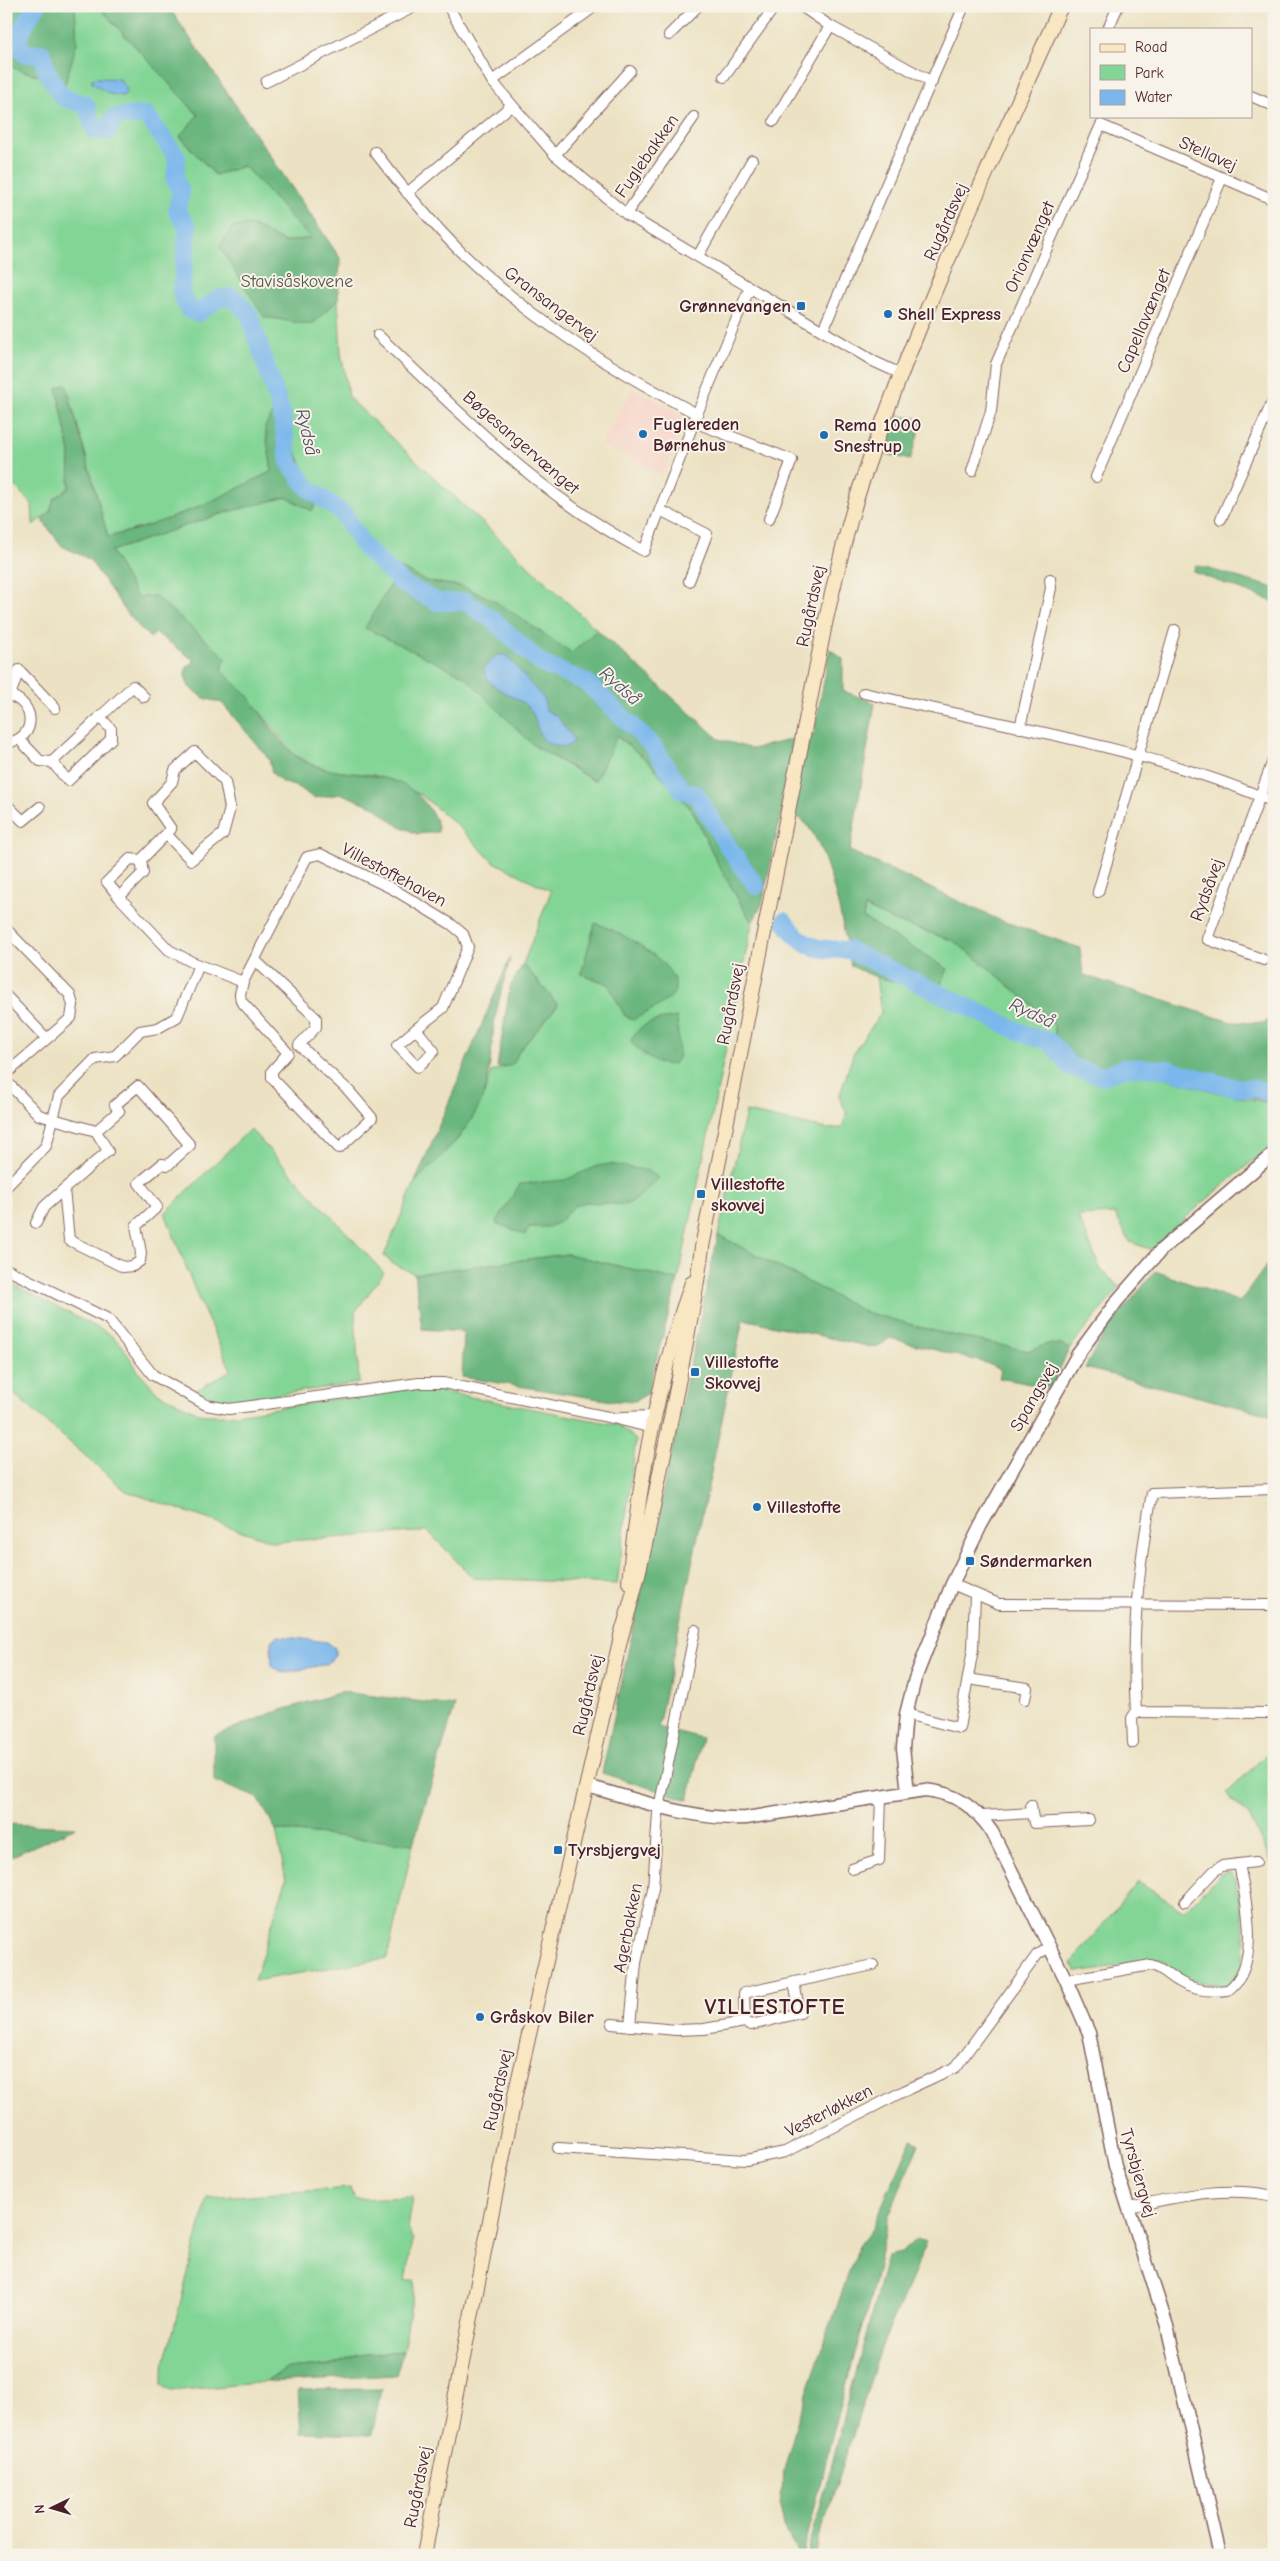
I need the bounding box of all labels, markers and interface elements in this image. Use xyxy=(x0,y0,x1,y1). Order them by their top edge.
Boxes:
legend xyxy=(1090,28,1252,118)
text: Road xyxy=(1135,38,1167,56)
text: Park xyxy=(1135,64,1164,82)
text: Water xyxy=(1135,88,1172,106)
street label: Fuglebakken xyxy=(611,110,683,202)
street label: Stellavej xyxy=(1176,132,1240,176)
street label: Rugårdsvej xyxy=(920,180,972,264)
street label: Orionvænget xyxy=(1000,197,1060,296)
street label: Gransangervej xyxy=(500,262,602,346)
street label: Capellavænget xyxy=(1113,265,1176,377)
park label: Stavisåskovene xyxy=(241,271,353,292)
place label: Grønnevangen xyxy=(679,296,791,317)
marker: Grønnevangen xyxy=(795,300,807,312)
place label: Shell Express xyxy=(898,304,1001,325)
marker: Shell Express xyxy=(882,308,894,320)
street label: Bøgesangervænget xyxy=(459,387,584,500)
water label: Rydså xyxy=(291,406,323,458)
place label: Fuglereden Børnehus xyxy=(653,414,739,456)
place label: Rema 1000 Snestrup xyxy=(834,415,921,457)
marker: Fuglereden Børnehus xyxy=(637,428,649,440)
marker: Rema 1000 Snestrup xyxy=(818,429,830,441)
street label: Rugårdsvej xyxy=(792,563,830,649)
water label: Rydså xyxy=(595,662,645,710)
street label: Villestoftehaven xyxy=(338,839,450,911)
street label: Rydsåvej xyxy=(1186,856,1228,924)
street label: Rugårdsvej xyxy=(713,961,749,1047)
water label: Rydså xyxy=(1006,993,1058,1033)
place label: Villestofte skovvej xyxy=(711,1174,785,1216)
marker: Villestofte skovvej xyxy=(695,1188,707,1200)
place label: Villestofte Skovvej xyxy=(705,1352,779,1394)
street label: Spangsvej xyxy=(1006,1359,1062,1435)
marker: Villestofte Skovvej xyxy=(689,1366,701,1378)
place label: Villestofte xyxy=(767,1497,841,1518)
marker: Villestofte xyxy=(751,1501,763,1513)
place label: Søndermarken xyxy=(980,1551,1092,1572)
marker: Søndermarken xyxy=(964,1555,976,1567)
street label: Rugårdsvej xyxy=(568,1652,608,1738)
place label: Tyrsbjergvej xyxy=(568,1840,661,1861)
marker: Tyrsbjergvej xyxy=(552,1844,564,1856)
street label: Agerbakken xyxy=(609,1881,647,1975)
district label: VILLESTOFTE xyxy=(705,1994,845,2020)
place label: Gråskov Biler xyxy=(490,2007,594,2028)
marker: Gråskov Biler xyxy=(474,2011,486,2023)
street label: Rugårdsvej xyxy=(479,2047,517,2133)
street label: Vesterløkken xyxy=(782,2080,876,2142)
street label: Tyrsbjergvej xyxy=(1115,2126,1161,2220)
street label: Rugårdsvej xyxy=(400,2444,436,2530)
north arrow xyxy=(28,2484,78,2534)
text: N xyxy=(31,2504,48,2514)

